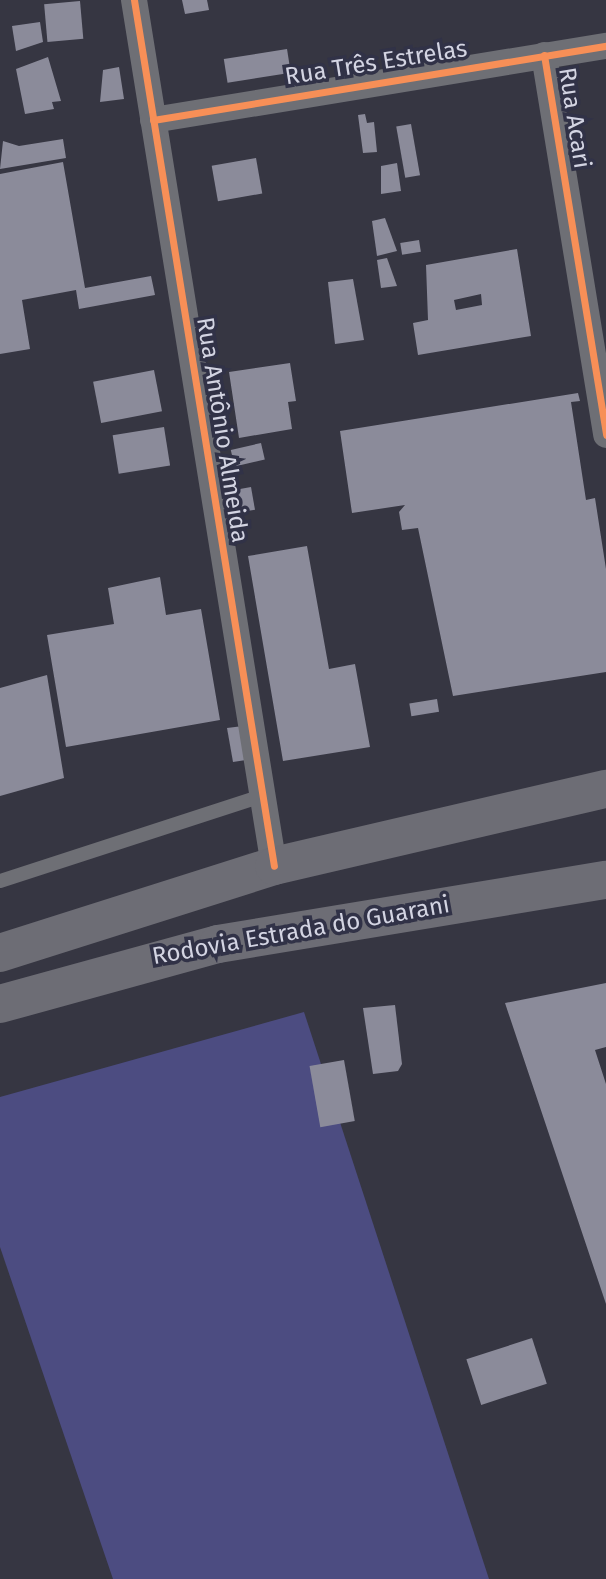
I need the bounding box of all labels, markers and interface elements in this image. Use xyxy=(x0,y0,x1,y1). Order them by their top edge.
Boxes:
street label: Rua Três Estrelas xyxy=(283,34,469,92)
street label: Rua Acari xyxy=(552,65,596,171)
street label: Rua Antônio Almeida xyxy=(190,315,254,545)
street label: Rodovia Estrada do Guarani xyxy=(150,891,452,971)

